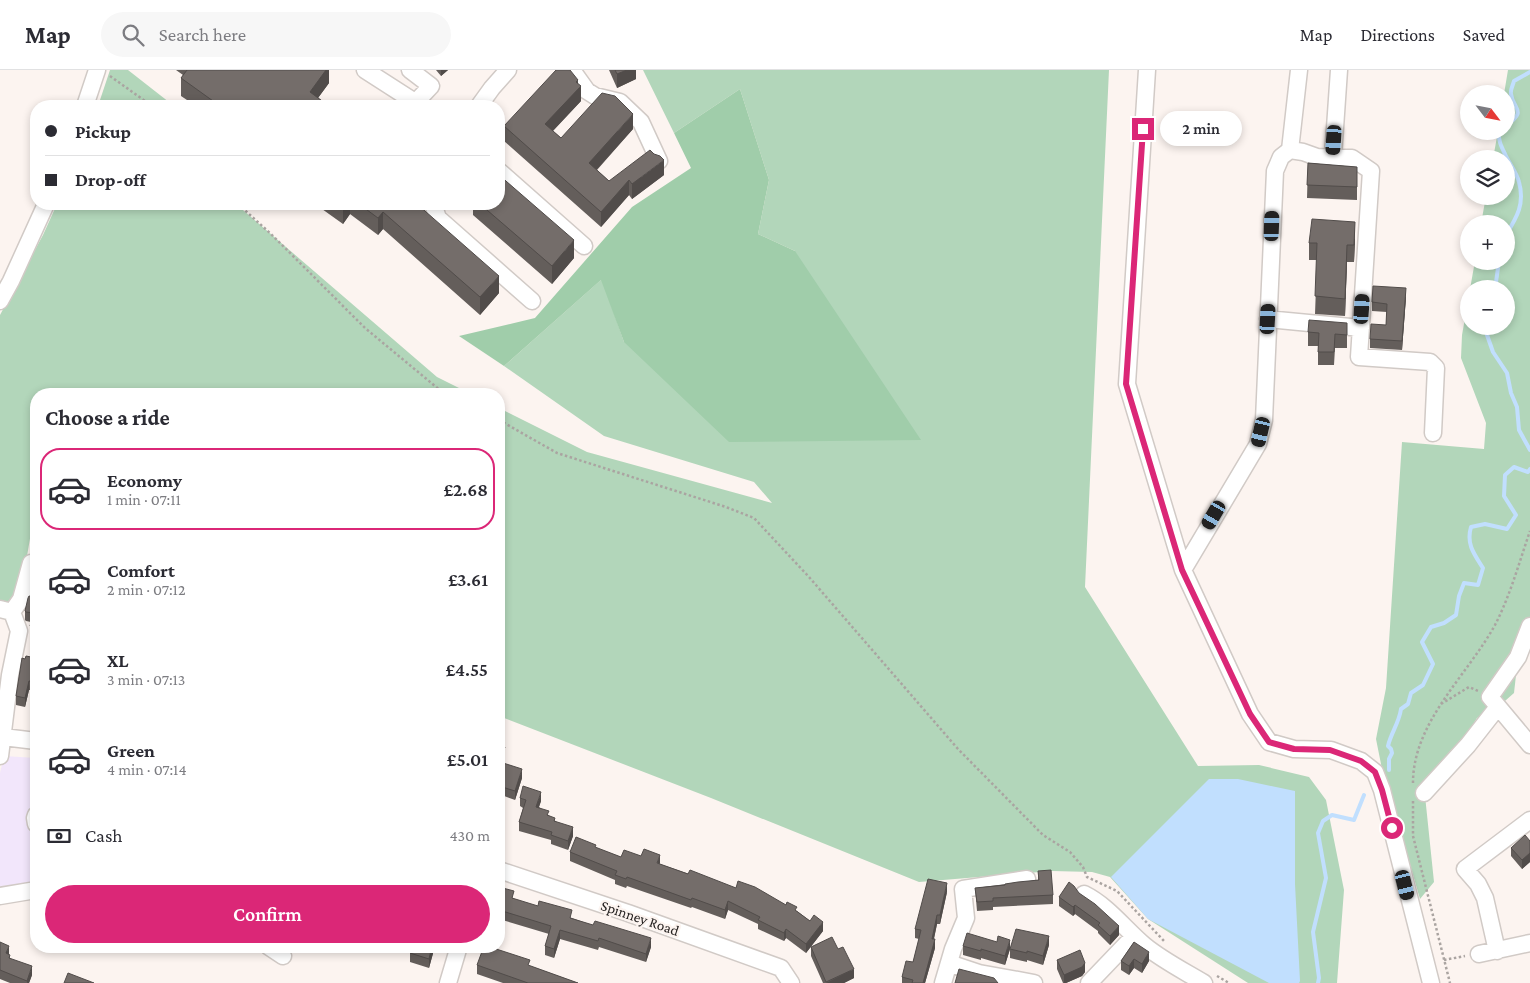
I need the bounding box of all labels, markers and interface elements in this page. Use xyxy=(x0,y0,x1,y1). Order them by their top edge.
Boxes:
search box xyxy=(101,12,451,57)
text: Map xyxy=(25,21,71,48)
icon: search xyxy=(119,21,147,49)
text: Search here xyxy=(159,24,246,45)
text: Map xyxy=(1300,25,1332,45)
text: Directions xyxy=(1360,25,1435,45)
text: Saved xyxy=(1463,25,1505,45)
north arrow xyxy=(1460,85,1515,140)
map controls xyxy=(1460,85,1515,335)
callout: 2 min xyxy=(1160,112,1243,146)
route end xyxy=(1132,118,1154,140)
text: 2 min xyxy=(1182,120,1220,137)
text: Pickup xyxy=(75,121,131,142)
car xyxy=(1325,125,1342,155)
button: layers xyxy=(1460,150,1515,205)
text: Drop-off xyxy=(75,169,146,190)
car xyxy=(1263,211,1280,241)
button: + xyxy=(1460,215,1515,270)
button: − xyxy=(1460,280,1515,335)
car xyxy=(1353,294,1370,324)
car xyxy=(1259,304,1276,334)
text: Choose a ride xyxy=(45,405,170,430)
car xyxy=(1250,416,1271,448)
icon: car xyxy=(47,467,92,512)
text: Economy xyxy=(107,470,182,491)
text: £2.68 xyxy=(443,479,488,500)
text: 1 min · 07:11 xyxy=(107,491,181,508)
car xyxy=(1200,498,1227,532)
icon: car xyxy=(47,557,92,602)
text: Comfort xyxy=(107,560,175,581)
text: £3.61 xyxy=(448,569,488,590)
text: 2 min · 07:12 xyxy=(107,581,186,598)
icon: car xyxy=(47,647,92,692)
text: XL xyxy=(107,650,129,671)
text: £4.55 xyxy=(445,659,488,680)
text: 3 min · 07:13 xyxy=(107,671,185,688)
icon: car xyxy=(47,737,92,782)
text: Green xyxy=(107,740,155,761)
text: £5.01 xyxy=(447,749,488,770)
text: 4 min · 07:14 xyxy=(107,761,187,778)
route start xyxy=(1381,817,1403,839)
icon: cash xyxy=(45,822,73,850)
text: Cash xyxy=(85,825,123,846)
text: 430 m xyxy=(449,827,490,844)
car xyxy=(1394,869,1415,901)
button: Confirm xyxy=(45,885,490,943)
street label: Spinney Road xyxy=(598,897,681,940)

